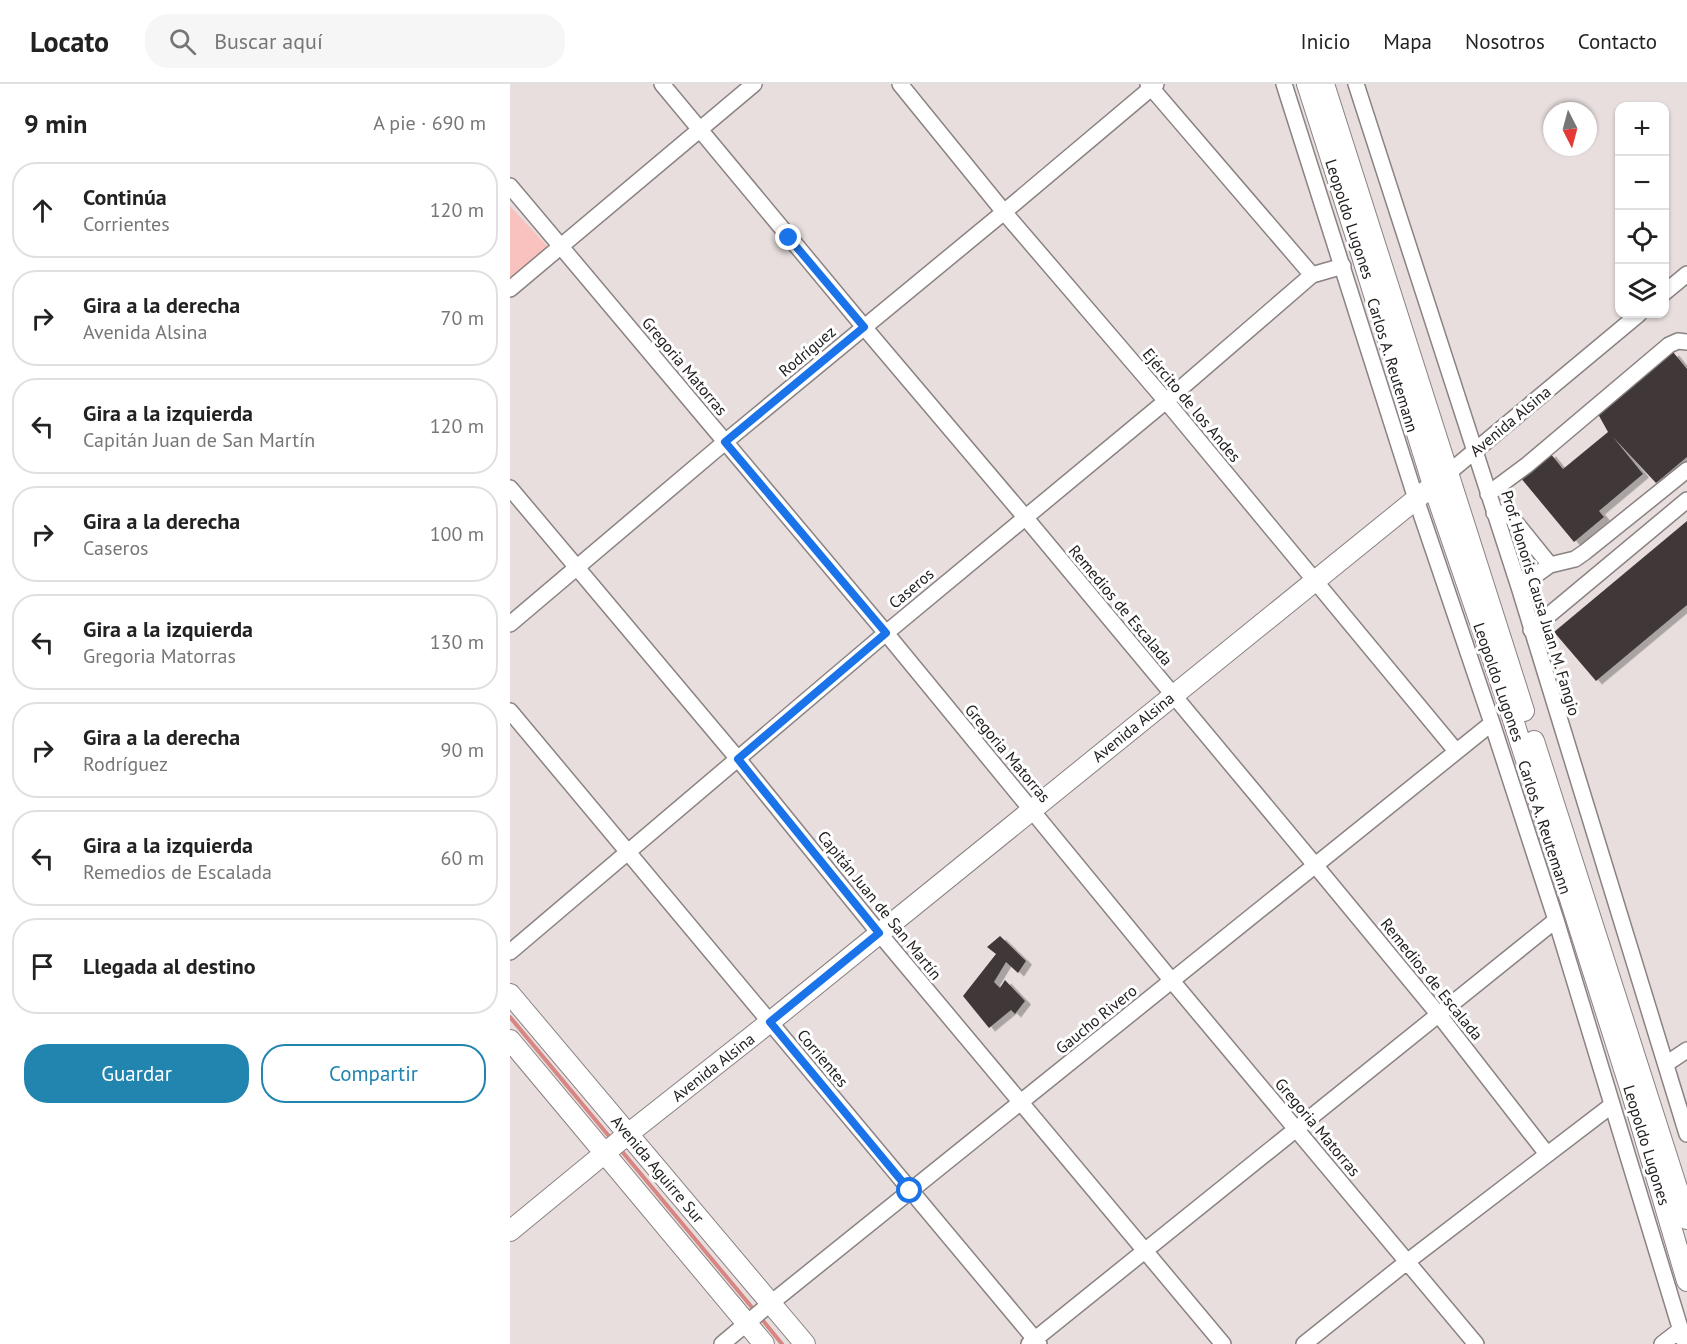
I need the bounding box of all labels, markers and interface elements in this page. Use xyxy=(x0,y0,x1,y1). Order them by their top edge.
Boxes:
search box xyxy=(145,14,565,68)
text: Locato xyxy=(30,23,109,60)
icon: search xyxy=(166,25,199,58)
text: Buscar aquí xyxy=(214,27,323,55)
text: Inicio xyxy=(1301,28,1350,55)
text: Mapa xyxy=(1383,28,1432,55)
text: Nosotros xyxy=(1465,28,1545,55)
text: Contacto xyxy=(1578,28,1657,55)
north arrow xyxy=(1543,102,1597,156)
map controls xyxy=(1615,102,1669,318)
button: + xyxy=(1615,102,1669,156)
text: 9 min xyxy=(24,107,87,140)
text: A pie · 690 m xyxy=(373,110,486,136)
button: − xyxy=(1615,156,1669,210)
street label: Leopoldo Lugones xyxy=(1321,157,1379,282)
text: Continúa xyxy=(83,183,167,211)
icon: ahead xyxy=(26,194,59,227)
text: 120 m xyxy=(430,197,484,223)
button: locate xyxy=(1615,210,1669,264)
text: Corrientes xyxy=(83,211,170,237)
route end xyxy=(775,224,801,250)
button: layers xyxy=(1615,264,1669,318)
text: Gira a la derecha xyxy=(83,291,240,319)
street label: Carlos A. Reutemann xyxy=(1363,295,1423,435)
icon: right xyxy=(26,302,59,335)
text: 70 m xyxy=(441,305,484,331)
street label: Gregoria Matorras xyxy=(638,313,732,419)
text: Avenida Alsina xyxy=(83,319,207,345)
street label: Rodríguez xyxy=(775,321,839,381)
street label: Ejército de los Andes xyxy=(1139,344,1246,466)
street label: Avenida Alsina xyxy=(1465,381,1555,461)
text: Gira a la izquierda xyxy=(83,399,253,427)
icon: left xyxy=(26,410,59,443)
text: 120 m xyxy=(430,413,484,439)
text: Capitán Juan de San Martín xyxy=(83,427,315,453)
street label: Prof. Honoris Causa Juan M. Fangio xyxy=(1497,488,1585,718)
text: Gira a la derecha xyxy=(83,507,240,535)
icon: right xyxy=(26,518,59,551)
text: 100 m xyxy=(430,521,484,547)
text: Caseros xyxy=(83,535,149,561)
street label: Remedios de Escalada xyxy=(1065,541,1177,669)
street label: Caseros xyxy=(884,563,938,613)
text: Gira a la izquierda xyxy=(83,615,253,643)
street label: Leopoldo Lugones xyxy=(1469,620,1529,744)
icon: left xyxy=(26,626,59,659)
text: 130 m xyxy=(430,629,484,655)
text: Gregoria Matorras xyxy=(83,643,236,669)
street label: Avenida Alsina xyxy=(1088,688,1178,766)
street label: Gregoria Matorras xyxy=(961,700,1055,806)
text: Gira a la derecha xyxy=(83,723,240,751)
icon: right xyxy=(26,734,59,767)
text: 90 m xyxy=(441,737,484,763)
text: Rodríguez xyxy=(83,751,168,777)
street label: Carlos A. Reutemann xyxy=(1514,758,1576,896)
street label: Capitán Juan de San Martín xyxy=(814,827,946,983)
text: Gira a la izquierda xyxy=(83,831,253,859)
icon: left xyxy=(26,842,59,875)
text: 60 m xyxy=(441,845,484,871)
text: Remedios de Escalada xyxy=(83,859,272,885)
street label: Remedios de Escalada xyxy=(1377,914,1487,1044)
icon: arrive xyxy=(26,950,59,983)
text: Llegada al destino xyxy=(83,952,256,980)
street label: Gaucho Rivero xyxy=(1051,980,1141,1058)
street label: Corrientes xyxy=(793,1025,853,1091)
street label: Avenida Alsina xyxy=(668,1028,758,1106)
button: Guardar xyxy=(24,1044,249,1103)
button: Compartir xyxy=(261,1044,486,1103)
street label: Gregoria Matorras xyxy=(1271,1074,1365,1180)
street label: Leopoldo Lugones xyxy=(1619,1083,1675,1208)
street label: Avenida Aguirre Sur xyxy=(607,1111,709,1227)
route start xyxy=(896,1177,922,1203)

